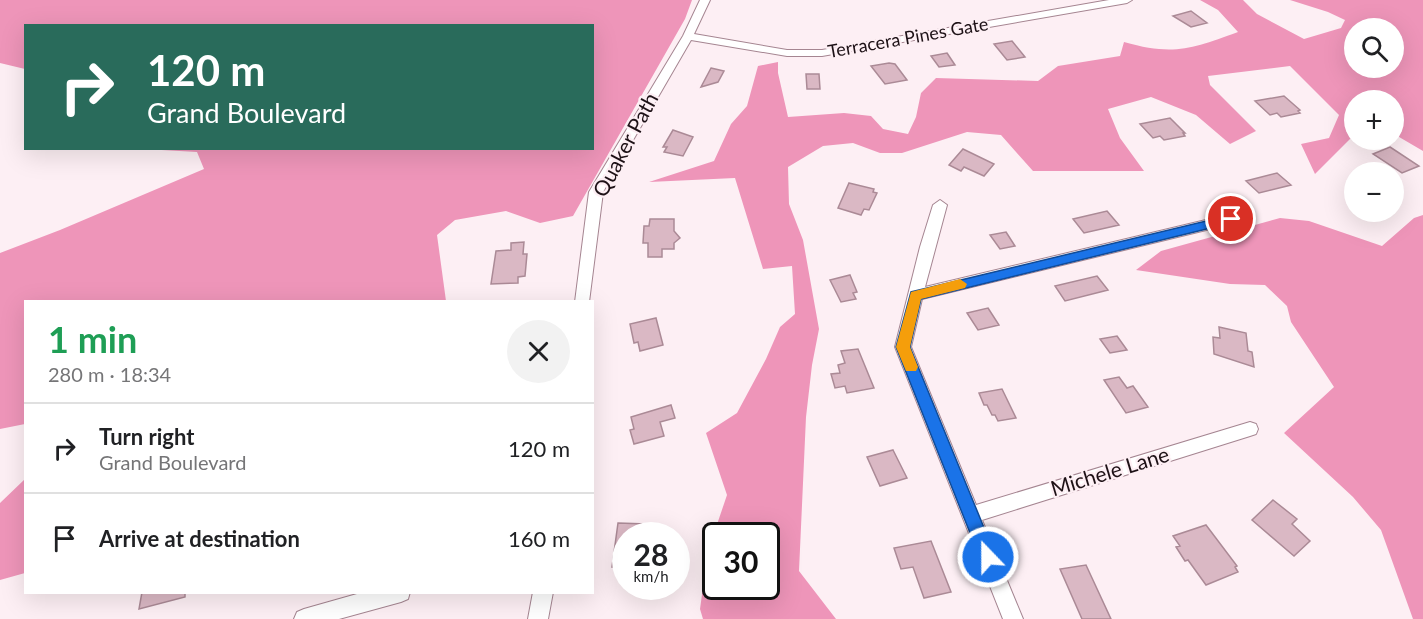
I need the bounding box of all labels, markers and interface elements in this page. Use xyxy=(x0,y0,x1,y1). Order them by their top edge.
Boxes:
street label: Terracera Pines Gate xyxy=(826,12,990,62)
map controls xyxy=(1344,18,1404,222)
button: search xyxy=(1344,18,1404,78)
text: 120 m xyxy=(147,45,265,95)
icon: right xyxy=(48,48,126,126)
street label: Quaker Path xyxy=(587,88,663,201)
button: + xyxy=(1344,90,1404,150)
text: Grand Boulevard xyxy=(147,96,346,129)
button: − xyxy=(1344,162,1404,222)
pin xyxy=(1205,193,1256,244)
icon: arrive xyxy=(1214,202,1247,235)
text: 1 min xyxy=(48,317,137,361)
button: close xyxy=(507,320,570,383)
text: 280 m · 18:34 xyxy=(48,362,171,386)
text: Turn right xyxy=(99,423,194,450)
icon: right xyxy=(48,432,81,465)
text: 120 m xyxy=(508,435,570,462)
street label: Michele Lane xyxy=(1047,441,1172,500)
text: Grand Boulevard xyxy=(99,450,246,474)
icon: arrive xyxy=(48,522,81,555)
speed limit sign: 30 xyxy=(702,522,780,600)
text: Arrive at destination xyxy=(99,525,300,552)
text: 160 m xyxy=(508,525,570,552)
position arrow xyxy=(956,525,1020,589)
text: 28 xyxy=(634,536,668,572)
text: km/h xyxy=(633,567,669,585)

